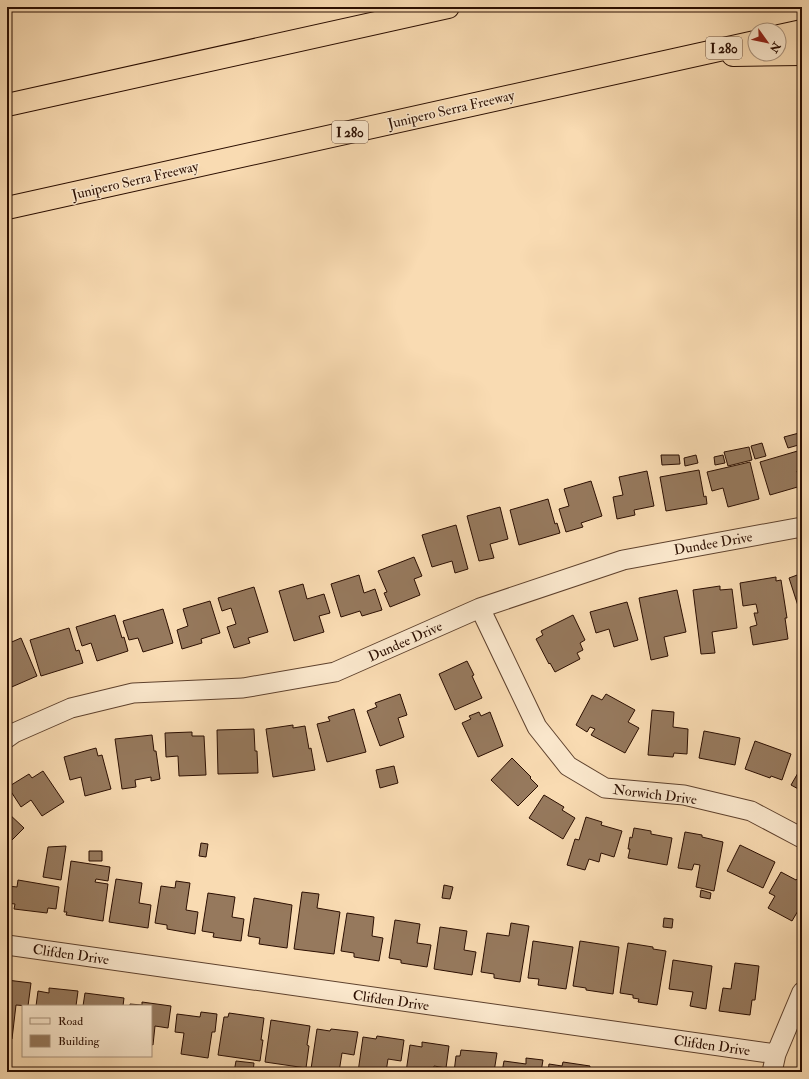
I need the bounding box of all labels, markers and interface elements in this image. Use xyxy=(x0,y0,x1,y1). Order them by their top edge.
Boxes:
north arrow xyxy=(747,22,787,62)
road number: I 280 xyxy=(706,37,742,59)
text: N xyxy=(766,39,784,56)
street label: Junipero Serra Freeway xyxy=(385,86,517,134)
road number: I 280 xyxy=(332,121,368,143)
street label: Junipero Serra Freeway xyxy=(69,157,201,205)
street label: Dundee Drive xyxy=(673,528,754,559)
street label: Dundee Drive xyxy=(365,617,445,665)
street label: Norwich Drive xyxy=(612,781,698,808)
street label: Clifden Drive xyxy=(32,941,110,968)
street label: Clifden Drive xyxy=(352,987,430,1014)
legend xyxy=(22,1005,152,1057)
text: Road xyxy=(58,1014,83,1029)
street label: Clifden Drive xyxy=(673,1032,751,1059)
text: Building xyxy=(58,1034,101,1049)

